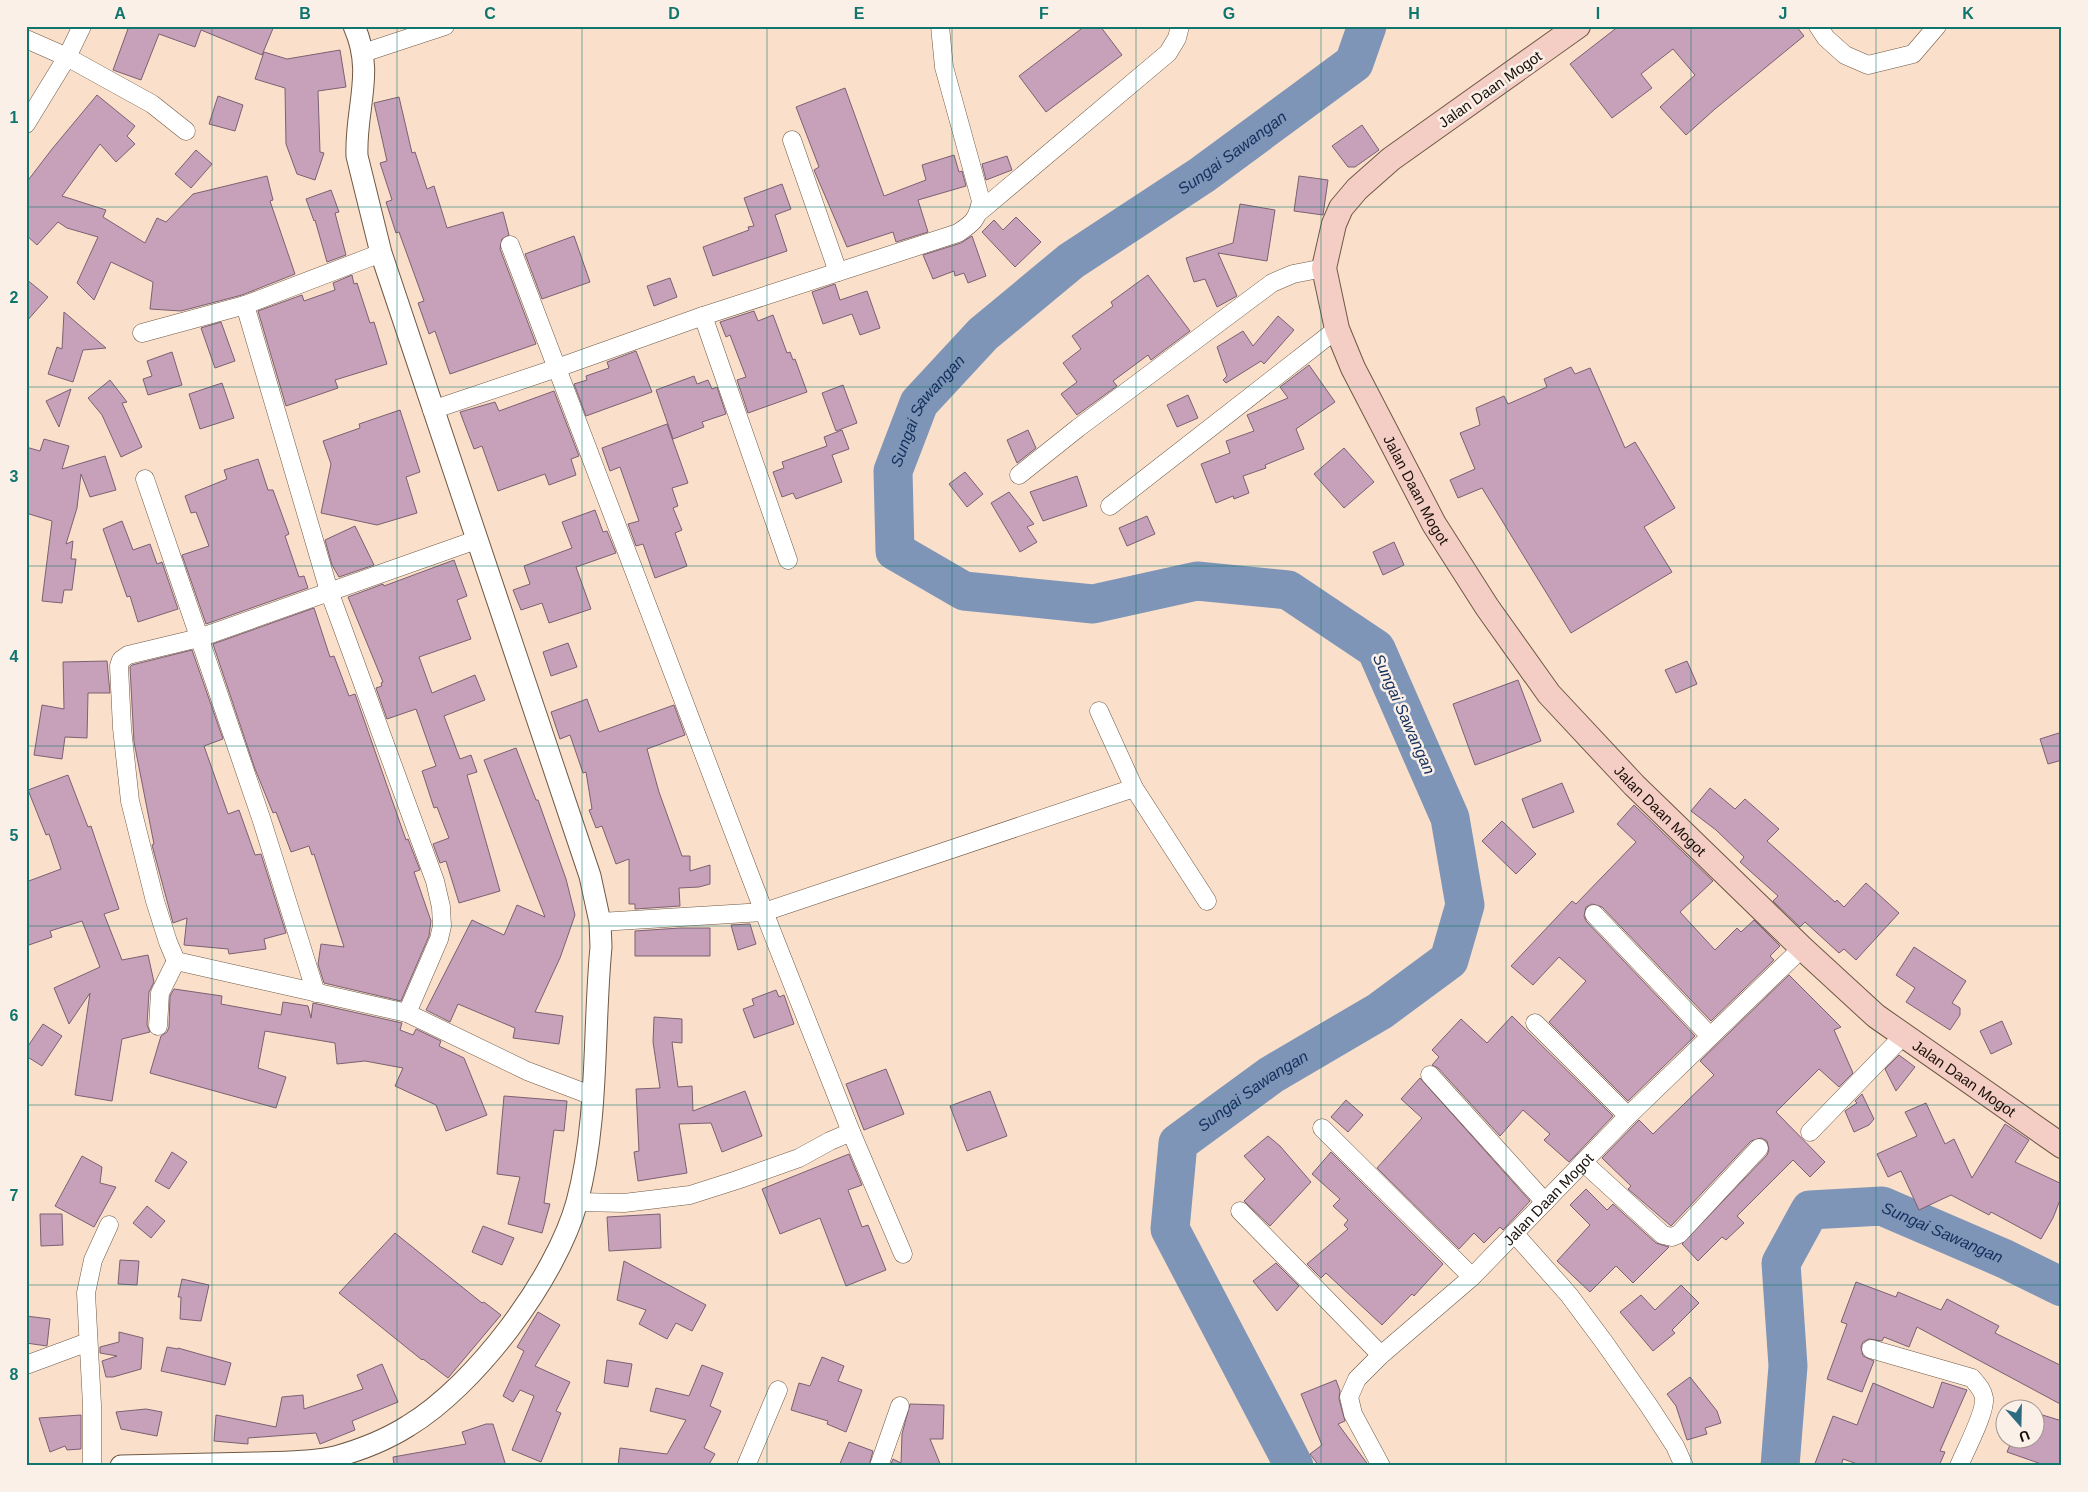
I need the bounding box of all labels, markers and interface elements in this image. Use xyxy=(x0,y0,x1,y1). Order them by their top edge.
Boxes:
text: A xyxy=(114,5,126,22)
text: B xyxy=(299,5,311,22)
text: C xyxy=(484,5,496,22)
text: D xyxy=(668,5,680,22)
text: E xyxy=(854,5,865,22)
text: F xyxy=(1039,5,1049,22)
text: G xyxy=(1223,5,1235,22)
text: H xyxy=(1408,5,1420,22)
text: I xyxy=(1596,5,1600,22)
text: J xyxy=(1779,5,1787,22)
text: K xyxy=(1962,5,1974,22)
street label: Jalan Daan Mogot xyxy=(1435,47,1545,131)
water label: Sungai Sawangan xyxy=(1174,107,1290,197)
text: 1 xyxy=(10,109,19,126)
text: 2 xyxy=(10,289,19,306)
water label: Sungai Sawangan xyxy=(887,351,968,469)
street label: Jalan Daan Mogot xyxy=(1381,432,1454,548)
text: 3 xyxy=(10,468,19,485)
text: 4 xyxy=(10,648,19,665)
water label: Sungai Sawangan xyxy=(1370,651,1438,777)
street label: Jalan Daan Mogot xyxy=(1611,761,1711,860)
text: 5 xyxy=(10,827,19,844)
text: 6 xyxy=(10,1007,19,1024)
street label: Jalan Daan Mogot xyxy=(1910,1036,2020,1120)
water label: Sungai Sawangan xyxy=(1194,1047,1311,1134)
street label: Jalan Daan Mogot xyxy=(1499,1148,1597,1248)
text: 7 xyxy=(10,1187,19,1204)
water label: Sungai Sawangan xyxy=(1879,1199,2006,1266)
text: 8 xyxy=(10,1366,19,1383)
north arrow xyxy=(1996,1400,2046,1450)
text: U xyxy=(2017,1427,2032,1445)

